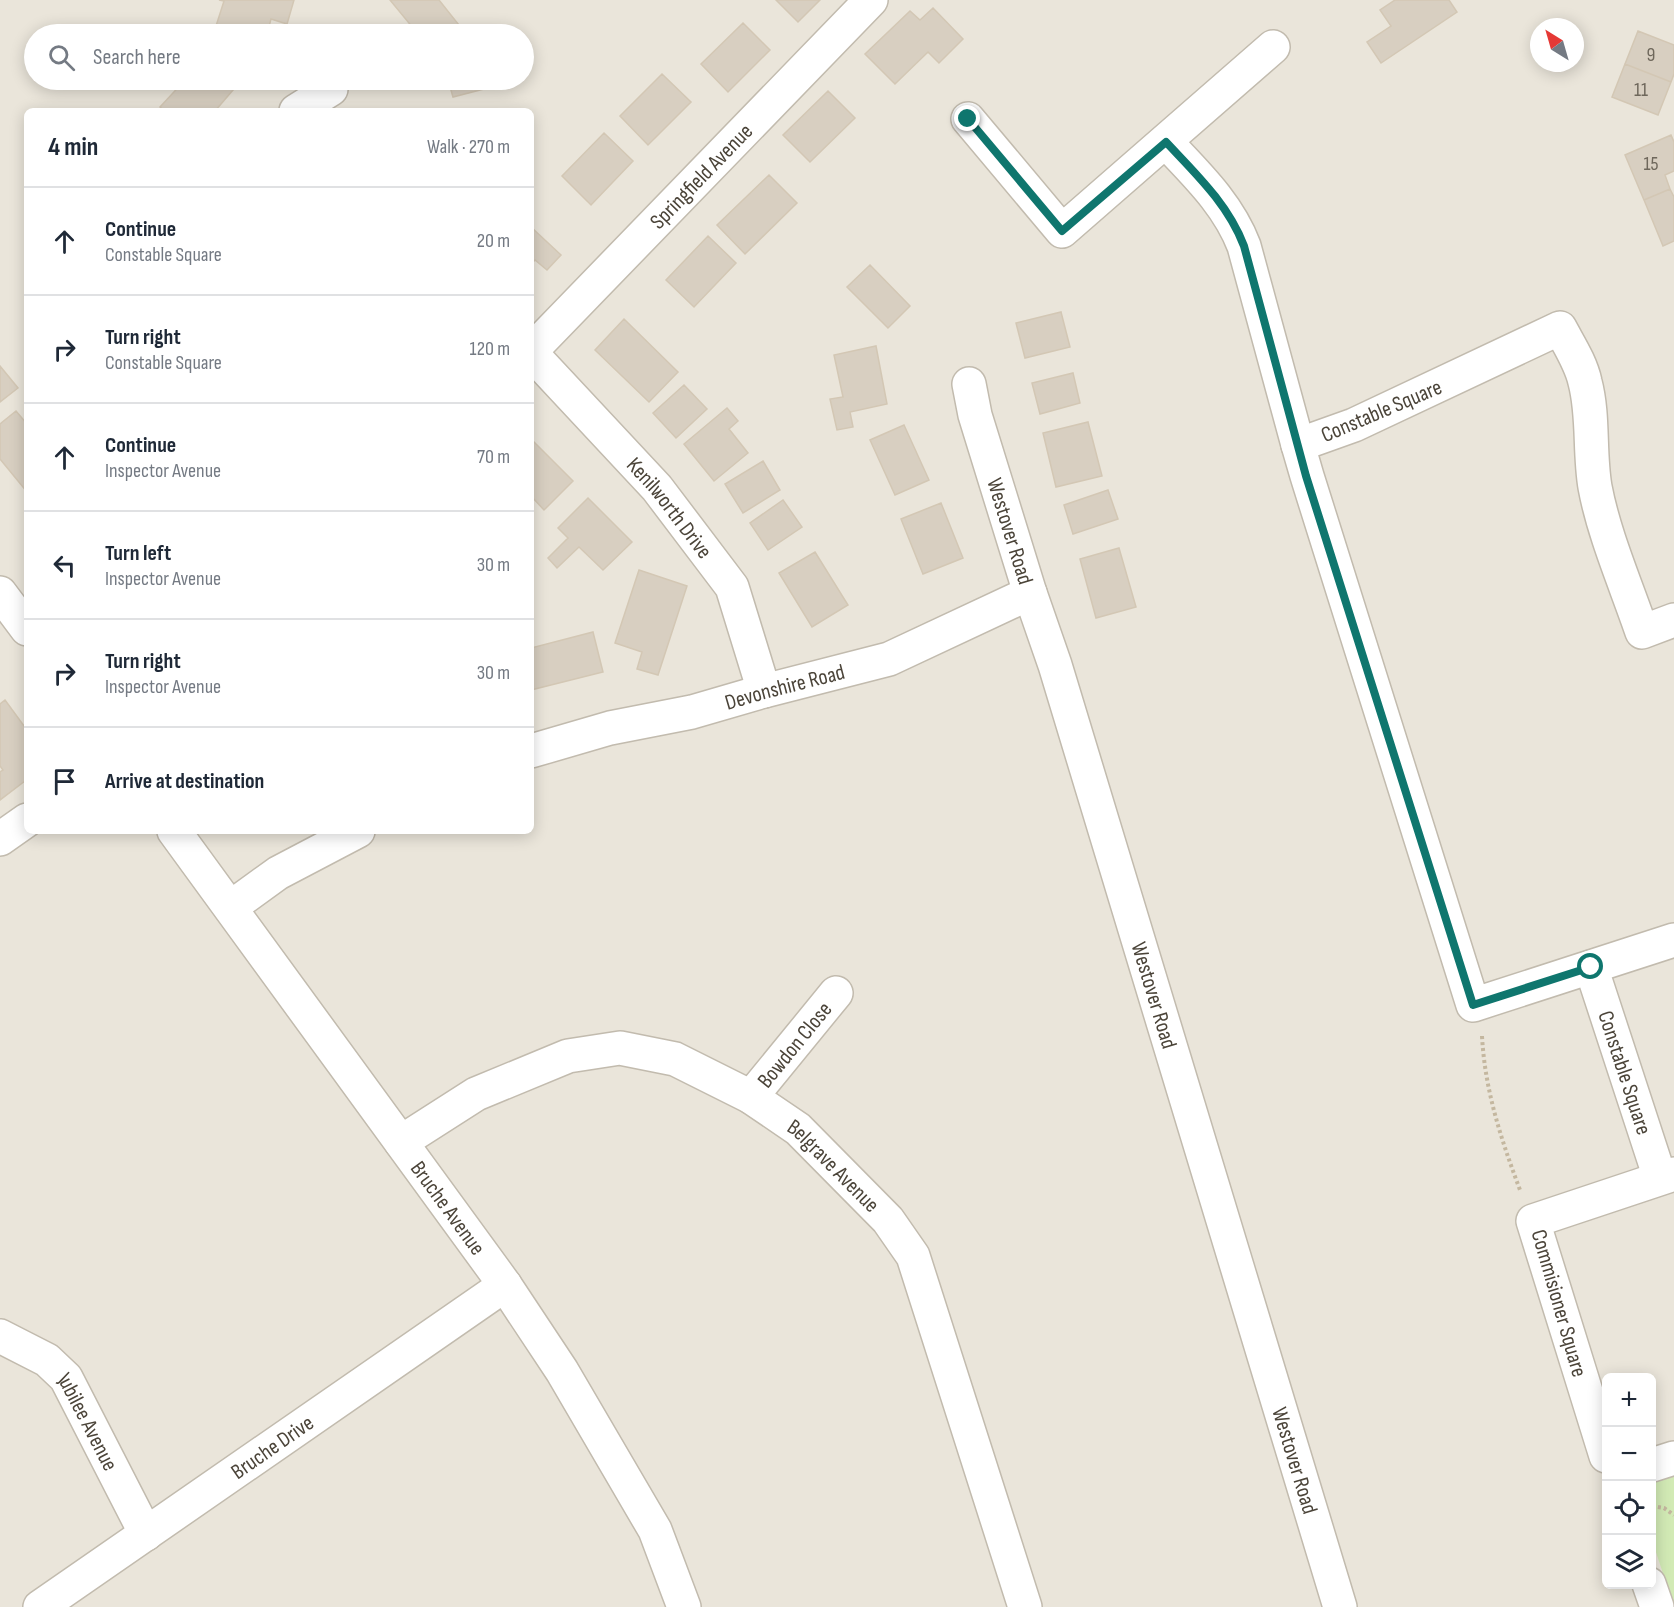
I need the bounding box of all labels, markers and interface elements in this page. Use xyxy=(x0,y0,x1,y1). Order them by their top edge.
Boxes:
north arrow xyxy=(1530,18,1584,72)
search box xyxy=(24,24,534,90)
icon: search xyxy=(45,41,78,74)
house number: 9 xyxy=(1647,43,1655,67)
text: Search here xyxy=(93,44,180,71)
house number: 11 xyxy=(1634,78,1648,102)
route end xyxy=(954,105,980,131)
street label: Springfield Avenue xyxy=(645,118,759,235)
text: 4 min xyxy=(48,132,98,163)
text: Walk · 270 m xyxy=(427,135,510,159)
house number: 15 xyxy=(1643,152,1659,176)
text: Continue xyxy=(105,216,176,243)
icon: ahead xyxy=(48,225,81,258)
text: 20 m xyxy=(477,229,510,253)
text: Constable Square xyxy=(105,243,222,267)
text: Turn right xyxy=(105,324,181,351)
icon: right xyxy=(48,333,81,366)
text: 120 m xyxy=(470,337,510,361)
text: Constable Square xyxy=(105,351,222,375)
street label: Constable Square xyxy=(1317,374,1446,449)
text: Continue xyxy=(105,432,176,459)
icon: ahead xyxy=(48,441,81,474)
text: 70 m xyxy=(477,445,510,469)
street label: Kenilworth Drive xyxy=(620,452,718,564)
text: Inspector Avenue xyxy=(105,459,221,483)
street label: Westover Road xyxy=(980,475,1039,588)
text: Turn left xyxy=(105,540,171,567)
icon: left xyxy=(48,549,81,582)
text: 30 m xyxy=(477,553,510,577)
text: Inspector Avenue xyxy=(105,567,221,591)
text: Turn right xyxy=(105,648,181,675)
icon: right xyxy=(48,657,81,690)
street label: Devonshire Road xyxy=(722,659,848,717)
text: 30 m xyxy=(477,661,510,685)
text: Inspector Avenue xyxy=(105,675,221,699)
icon: arrive xyxy=(48,765,81,798)
text: Arrive at destination xyxy=(105,768,264,795)
street label: Westover Road xyxy=(1125,939,1182,1052)
route start xyxy=(1577,953,1603,979)
street label: Bowdon Close xyxy=(752,997,838,1094)
street label: Constable Square xyxy=(1591,1008,1657,1138)
street label: Belgrave Avenue xyxy=(782,1114,885,1219)
street label: Bruche Avenue xyxy=(404,1156,491,1261)
street label: Commisioner Square xyxy=(1525,1227,1593,1380)
street label: Jubilee Avenue xyxy=(52,1366,123,1476)
map controls xyxy=(1602,1373,1656,1589)
button: + xyxy=(1602,1373,1656,1427)
street label: Westover Road xyxy=(1265,1404,1323,1517)
street label: Bruche Drive xyxy=(226,1410,319,1486)
button: − xyxy=(1602,1427,1656,1481)
button: locate xyxy=(1602,1481,1656,1535)
button: layers xyxy=(1602,1535,1656,1589)

